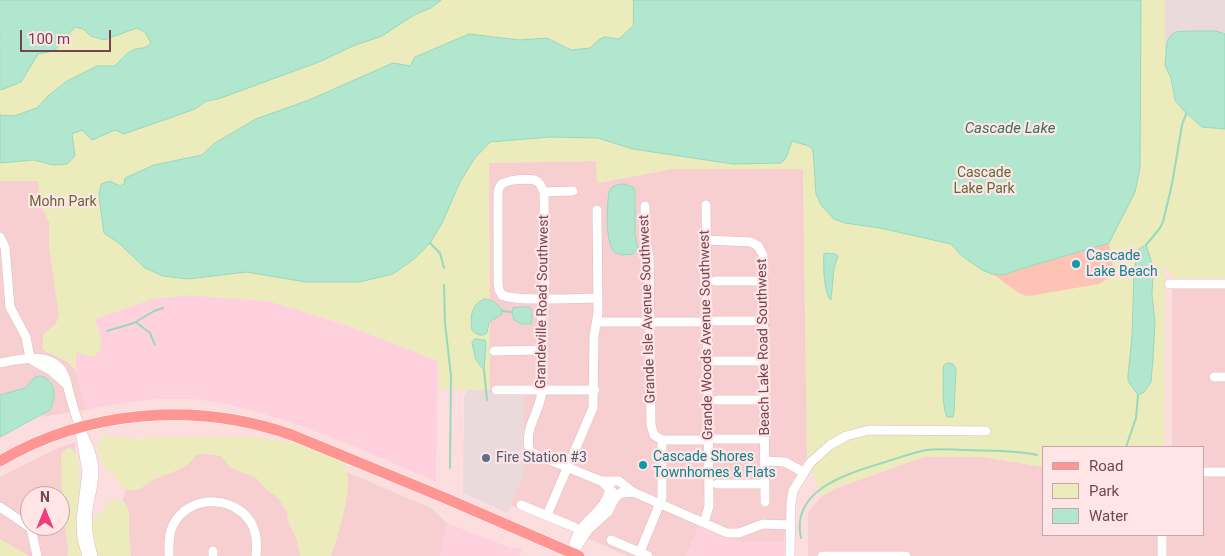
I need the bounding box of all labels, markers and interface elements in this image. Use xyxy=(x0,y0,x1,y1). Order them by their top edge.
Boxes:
scale bar xyxy=(22,20,114,52)
text: 100 m xyxy=(28,30,70,48)
water label: Cascade Lake xyxy=(965,120,1055,138)
park label: Cascade Lake Park xyxy=(953,165,1015,198)
park label: Mohn Park xyxy=(29,194,97,210)
street label: Grande Isle Avenue Southwest xyxy=(636,214,660,404)
street label: Grandeville Road Southwest xyxy=(533,215,553,389)
street label: Grande Woods Avenue Southwest xyxy=(697,230,717,440)
place label: Cascade Lake Beach xyxy=(1086,248,1158,280)
street label: Beach Lake Road Southwest xyxy=(754,258,774,436)
marker: Cascade Lake Beach xyxy=(1070,258,1082,270)
legend xyxy=(1042,446,1205,536)
place label: Cascade Shores Townhomes & Flats xyxy=(653,449,776,482)
place label: Fire Station #3 xyxy=(496,450,587,466)
marker: Fire Station #3 xyxy=(480,452,492,464)
text: Road xyxy=(1089,457,1123,475)
marker: Cascade Shores Townhomes & Flats xyxy=(637,459,649,471)
text: Park xyxy=(1089,482,1119,500)
north arrow xyxy=(20,486,70,536)
text: N xyxy=(40,489,50,505)
text: Water xyxy=(1089,507,1128,525)

